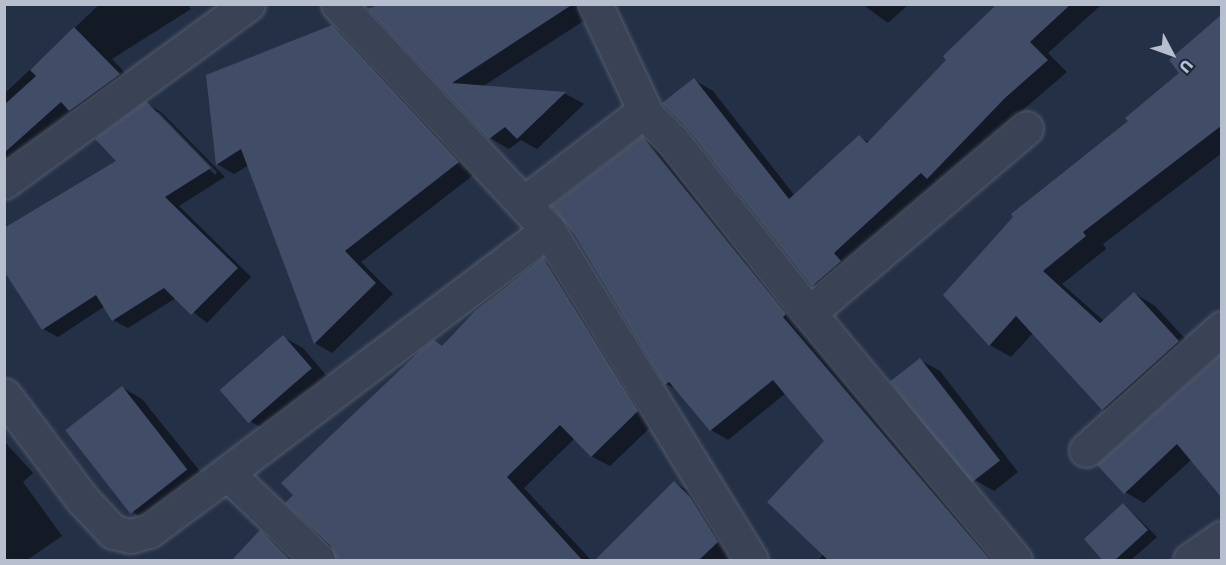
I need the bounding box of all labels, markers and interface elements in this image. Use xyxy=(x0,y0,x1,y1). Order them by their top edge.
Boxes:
north arrow xyxy=(1142,24,1202,84)
text: U xyxy=(1174,54,1198,78)

